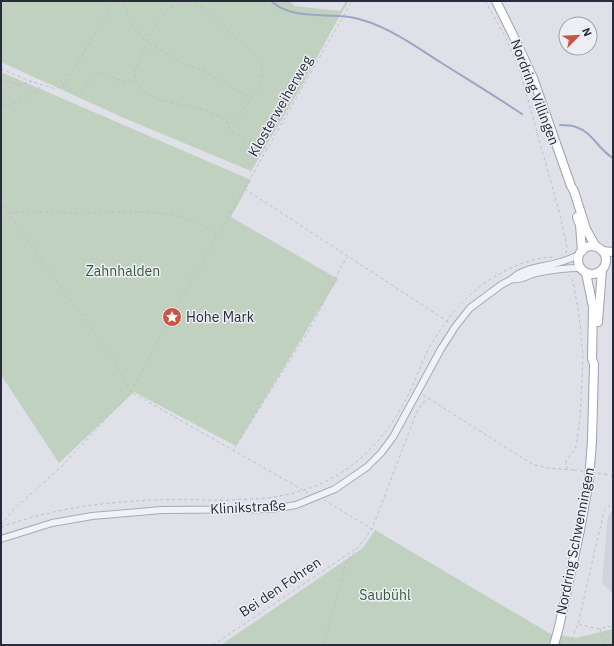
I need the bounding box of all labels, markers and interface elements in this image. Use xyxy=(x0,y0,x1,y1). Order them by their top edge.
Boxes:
north arrow xyxy=(558,16,598,56)
text: N xyxy=(579,25,595,38)
street label: Nordring Villingen xyxy=(506,36,564,148)
street label: Klosterweiherweg xyxy=(244,52,316,160)
park label: Zahnhalden xyxy=(86,262,160,280)
place icon: Hohe Mark xyxy=(161,306,183,328)
place label: Hohe Mark xyxy=(186,308,255,326)
street label: Nordring Schwenningen xyxy=(552,466,598,616)
street label: Klinikstraße xyxy=(210,496,287,518)
street label: Bei den Fohren xyxy=(236,553,324,621)
park label: Saubühl xyxy=(359,586,411,604)

